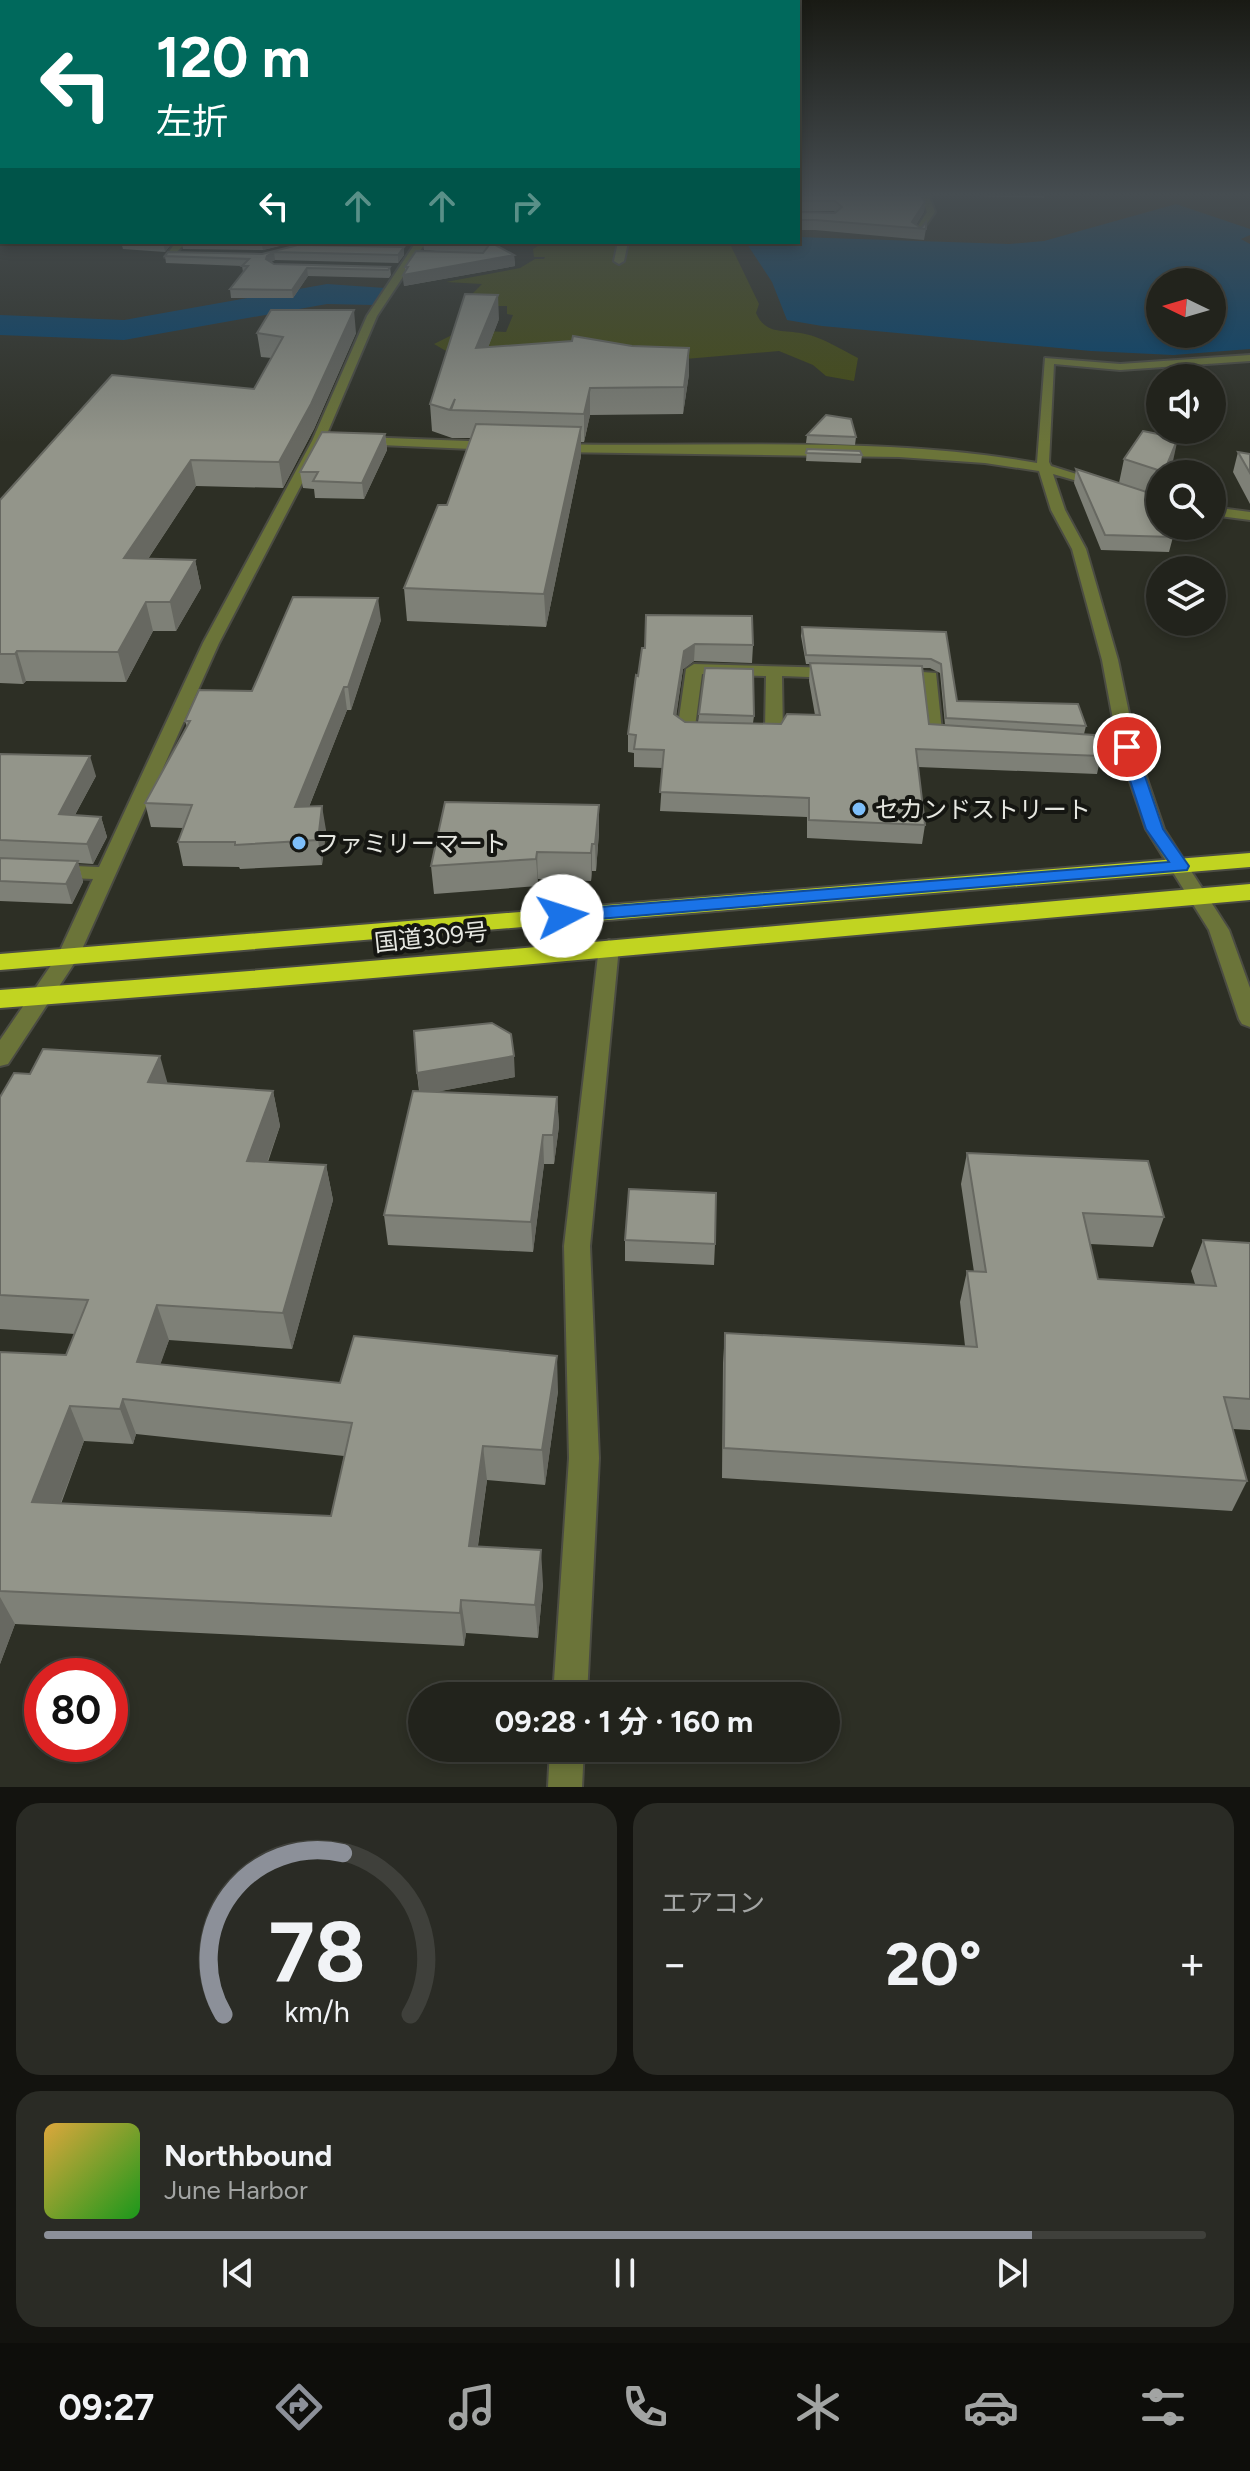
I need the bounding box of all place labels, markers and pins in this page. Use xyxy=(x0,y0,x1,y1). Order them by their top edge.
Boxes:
pin xyxy=(1093,713,1161,781)
place label: セカンドストリート xyxy=(875,795,1091,824)
marker: セカンドストリート xyxy=(850,800,868,818)
place label: ファミリーマート xyxy=(315,829,507,858)
marker: ファミリーマート xyxy=(290,834,308,852)

